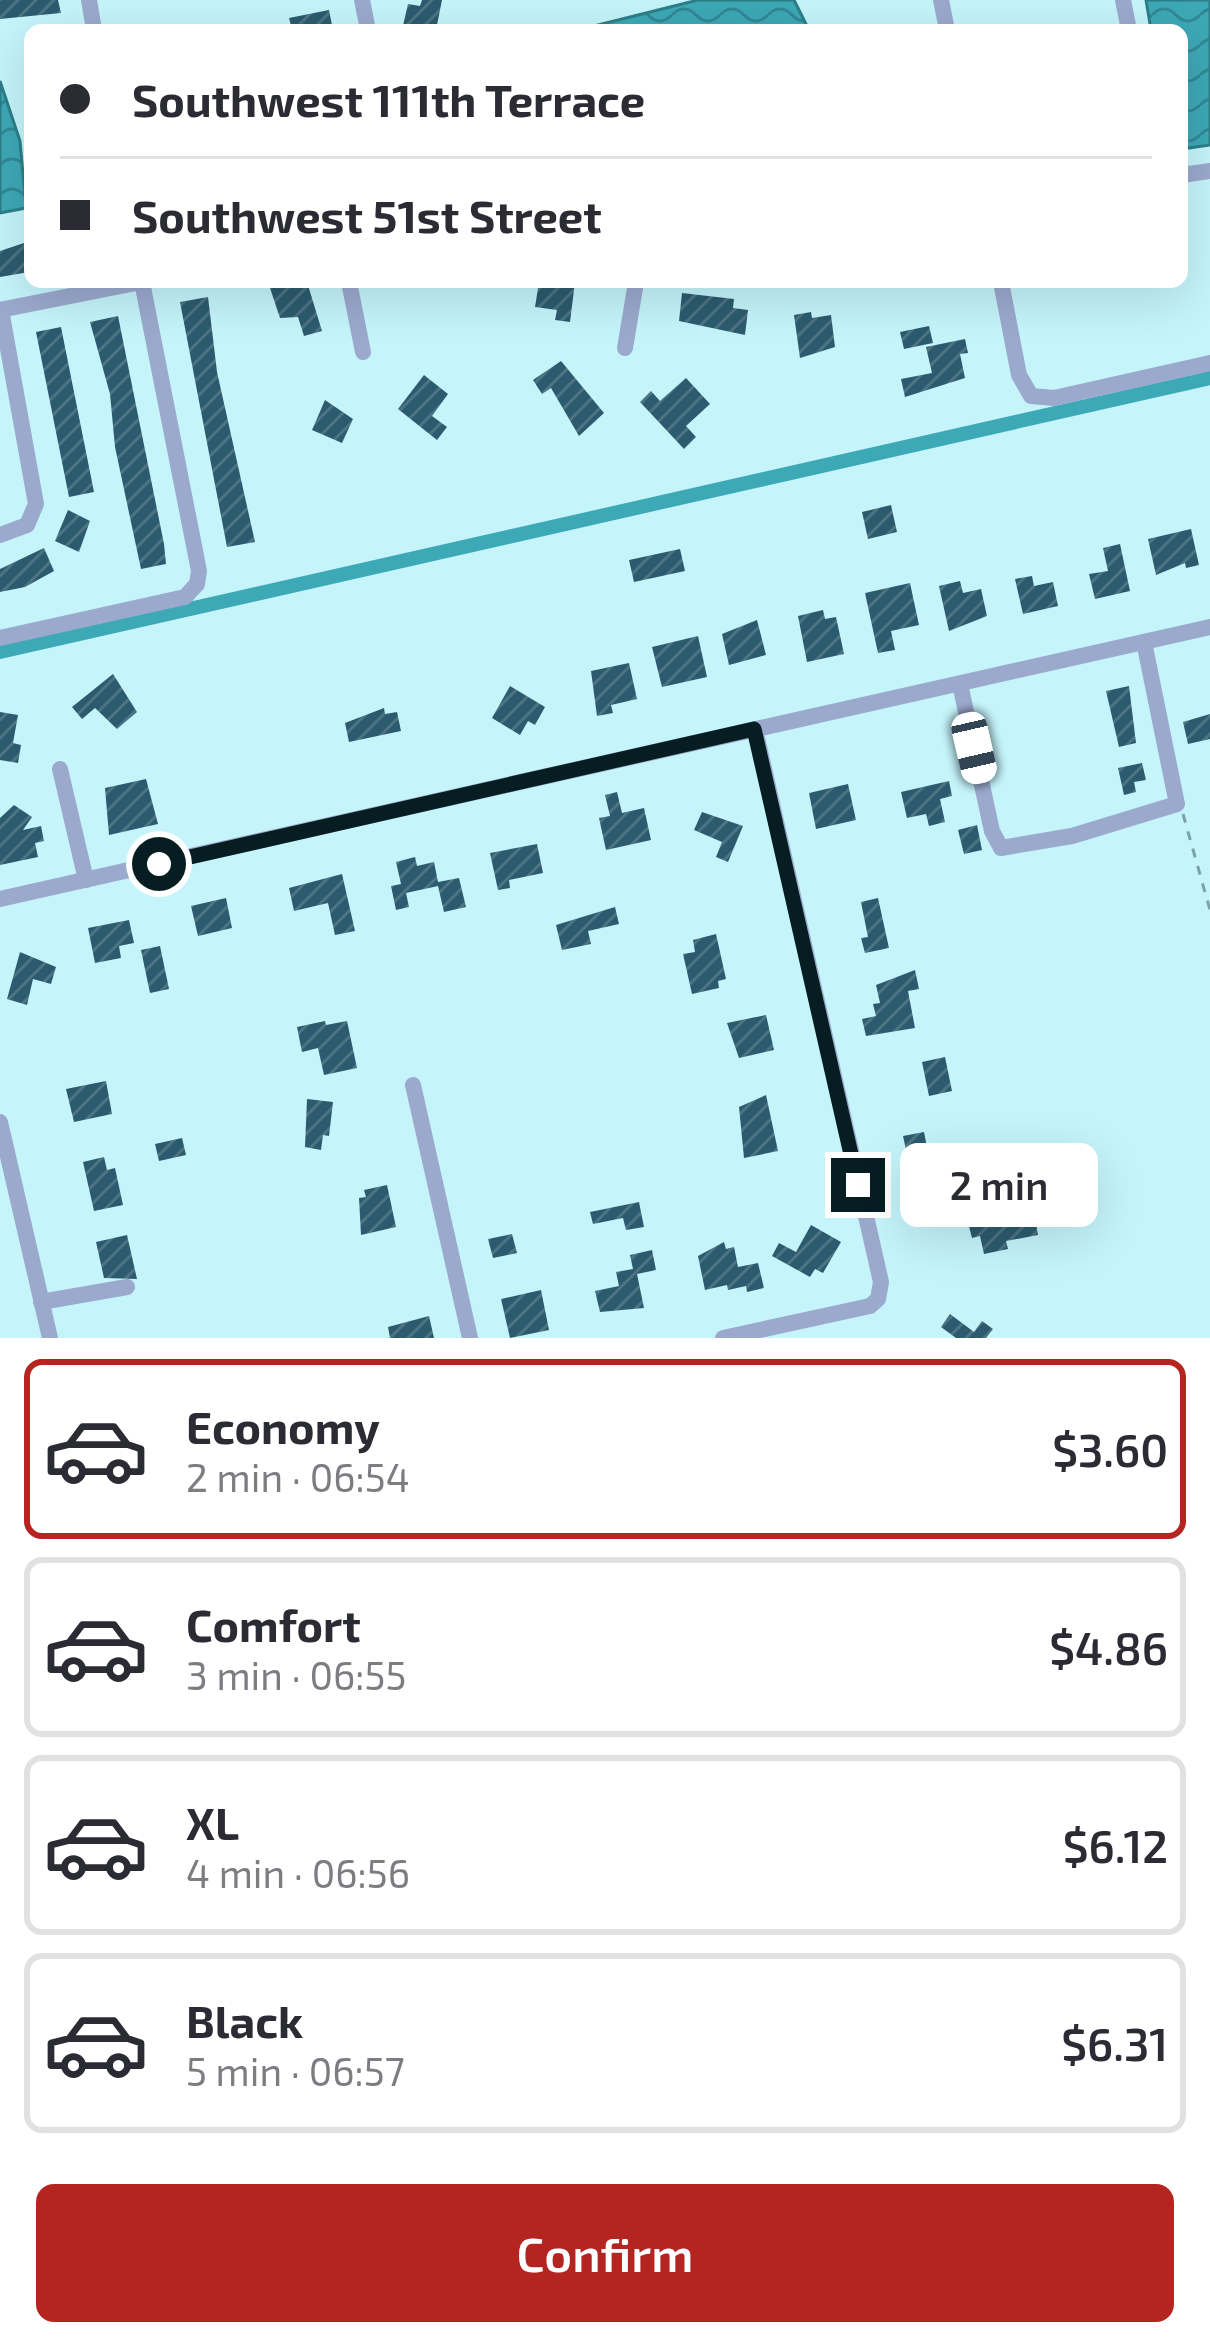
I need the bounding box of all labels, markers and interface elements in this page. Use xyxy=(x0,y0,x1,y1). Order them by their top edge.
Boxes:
text: Southwest 111th Terrace xyxy=(132,72,645,126)
text: Southwest 51st Street xyxy=(132,188,602,242)
car xyxy=(948,709,1000,787)
route start xyxy=(132,837,186,891)
callout: 2 min xyxy=(900,1143,1098,1227)
route end xyxy=(831,1158,885,1212)
text: 2 min xyxy=(950,1161,1048,1208)
icon: car xyxy=(42,1395,150,1503)
text: Economy xyxy=(186,1399,380,1453)
text: $3.60 xyxy=(1052,1422,1168,1476)
text: 2 min · 06:54 xyxy=(186,1453,410,1500)
icon: car xyxy=(42,1593,150,1701)
text: Comfort xyxy=(186,1597,361,1651)
text: $4.86 xyxy=(1049,1620,1168,1674)
text: 3 min · 06:55 xyxy=(186,1651,406,1698)
icon: car xyxy=(42,1791,150,1899)
text: XL xyxy=(186,1795,239,1849)
text: $6.12 xyxy=(1063,1818,1168,1872)
text: 4 min · 06:56 xyxy=(186,1849,410,1896)
icon: car xyxy=(42,1989,150,2097)
text: Black xyxy=(186,1993,303,2047)
text: $6.31 xyxy=(1061,2016,1168,2070)
text: 5 min · 06:57 xyxy=(186,2047,405,2094)
button: Confirm xyxy=(36,2184,1174,2322)

